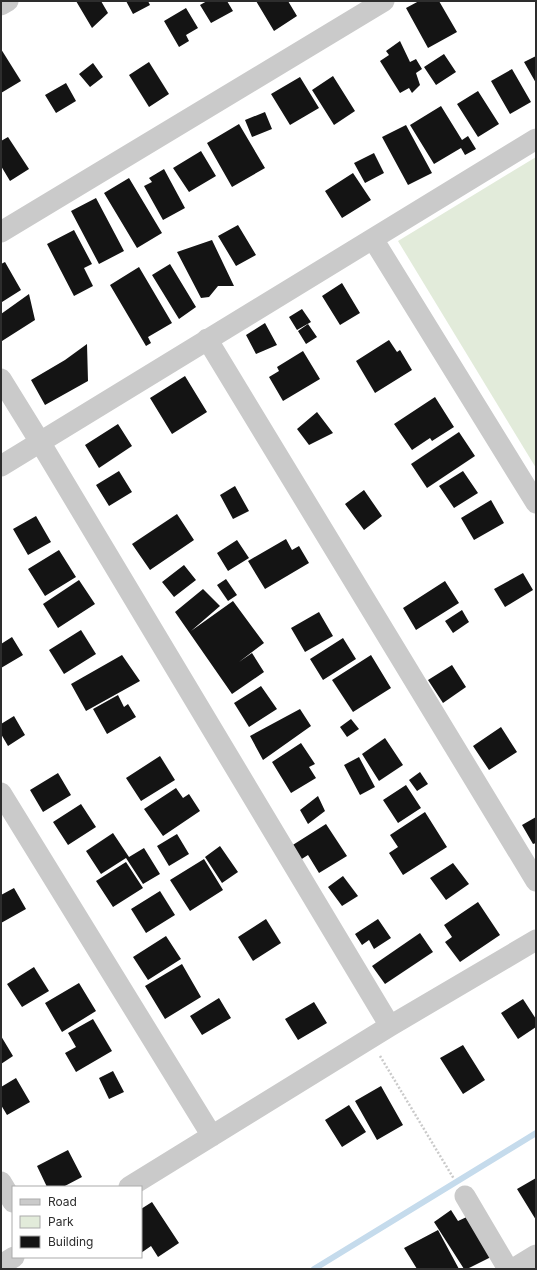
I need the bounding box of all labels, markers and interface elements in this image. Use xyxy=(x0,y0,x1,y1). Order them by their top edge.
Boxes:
legend xyxy=(12,1186,142,1258)
text: Road xyxy=(48,1194,77,1209)
text: Park xyxy=(48,1214,74,1229)
text: Building xyxy=(48,1234,93,1249)

